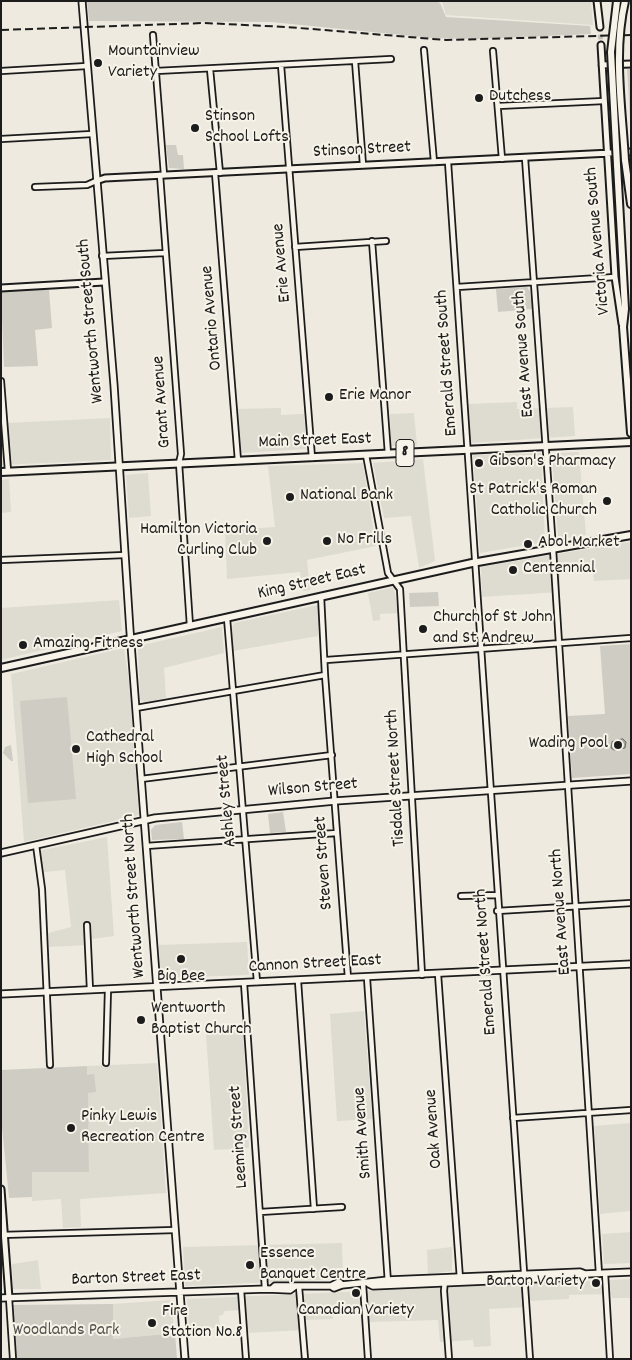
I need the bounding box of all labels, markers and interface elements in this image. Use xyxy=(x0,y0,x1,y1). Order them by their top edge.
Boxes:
place label: Mountainview Variety xyxy=(108,42,200,84)
marker: Mountainview Variety xyxy=(92,57,104,69)
place label: Dutchess xyxy=(489,87,551,109)
marker: Dutchess xyxy=(473,92,485,104)
place label: Stinson School Lofts xyxy=(205,107,289,150)
marker: Stinson School Lofts xyxy=(189,122,201,134)
street label: Stinson Street xyxy=(313,138,411,164)
street label: Victoria Avenue South xyxy=(582,166,616,316)
street label: Erie Avenue xyxy=(269,222,297,304)
street label: Wentworth Street South xyxy=(74,238,110,404)
street label: Ontario Avenue xyxy=(198,265,228,371)
street label: Emerald Street South xyxy=(432,289,464,437)
street label: East Avenue South xyxy=(510,290,540,418)
street label: Grant Avenue xyxy=(149,355,177,449)
place label: Erie Manor xyxy=(339,386,411,408)
marker: Erie Manor xyxy=(323,391,335,403)
street label: Main Street East xyxy=(258,429,372,455)
road number: 8 xyxy=(396,439,414,466)
place label: Gibson's Pharmacy xyxy=(489,452,615,474)
marker: Gibson's Pharmacy xyxy=(473,457,485,469)
place label: St Patrick's Roman Catholic Church xyxy=(469,480,597,522)
place label: National Bank xyxy=(300,486,393,508)
marker: National Bank xyxy=(284,491,296,503)
marker: St Patrick's Roman Catholic Church xyxy=(601,495,613,507)
place label: Hamilton Victoria Curling Club xyxy=(140,520,257,562)
place label: No Frills xyxy=(337,530,392,552)
place label: Abol Market xyxy=(538,533,620,555)
marker: Hamilton Victoria Curling Club xyxy=(261,535,273,547)
marker: No Frills xyxy=(321,535,333,547)
marker: Abol Market xyxy=(522,538,534,550)
place label: Centennial xyxy=(523,559,595,581)
street label: King Street East xyxy=(256,560,368,606)
marker: Centennial xyxy=(507,564,519,576)
place label: Church of St John and St Andrew xyxy=(433,608,552,650)
marker: Church of St John and St Andrew xyxy=(417,623,429,635)
place label: Amazing Fitness xyxy=(33,634,143,656)
marker: Amazing Fitness xyxy=(17,639,29,651)
street label: Tisdale Street North xyxy=(383,709,411,847)
place label: Cathedral High School xyxy=(86,728,162,771)
place label: Wading Pool xyxy=(529,734,608,756)
marker: Wading Pool xyxy=(612,739,624,751)
marker: Cathedral High School xyxy=(70,743,82,755)
street label: Ashley Street xyxy=(213,754,243,848)
street label: Wilson Street xyxy=(267,774,359,804)
street label: Wentworth Street North xyxy=(118,813,152,979)
street label: Steven Street xyxy=(311,815,339,911)
street label: East Avenue North xyxy=(547,848,577,976)
street label: Emerald Street North xyxy=(471,888,503,1036)
street label: Cannon Street East xyxy=(248,951,382,979)
marker: Big Bee xyxy=(175,953,187,965)
place label: Big Bee xyxy=(157,967,205,989)
place label: Wentworth Baptist Church xyxy=(151,999,252,1042)
marker: Wentworth Baptist Church xyxy=(135,1014,147,1026)
street label: Leeming Street xyxy=(226,1085,254,1189)
street label: Smith Avenue xyxy=(350,1086,378,1180)
street label: Oak Avenue xyxy=(421,1089,449,1169)
place label: Pinky Lewis Recreation Centre xyxy=(81,1107,205,1150)
marker: Pinky Lewis Recreation Centre xyxy=(65,1122,77,1134)
place label: Essence Banquet Centre xyxy=(260,1244,366,1286)
marker: Essence Banquet Centre xyxy=(244,1259,256,1271)
street label: Barton Street East xyxy=(71,1266,201,1292)
place label: Barton Variety xyxy=(486,1272,586,1294)
marker: Barton Variety xyxy=(590,1277,602,1289)
marker: Canadian Variety xyxy=(350,1287,362,1299)
place label: Canadian Variety xyxy=(298,1301,414,1323)
place label: Fire Station No.8 xyxy=(162,1302,243,1345)
marker: Fire Station No.8 xyxy=(146,1317,158,1329)
park label: Woodlands Park xyxy=(13,1321,119,1343)

